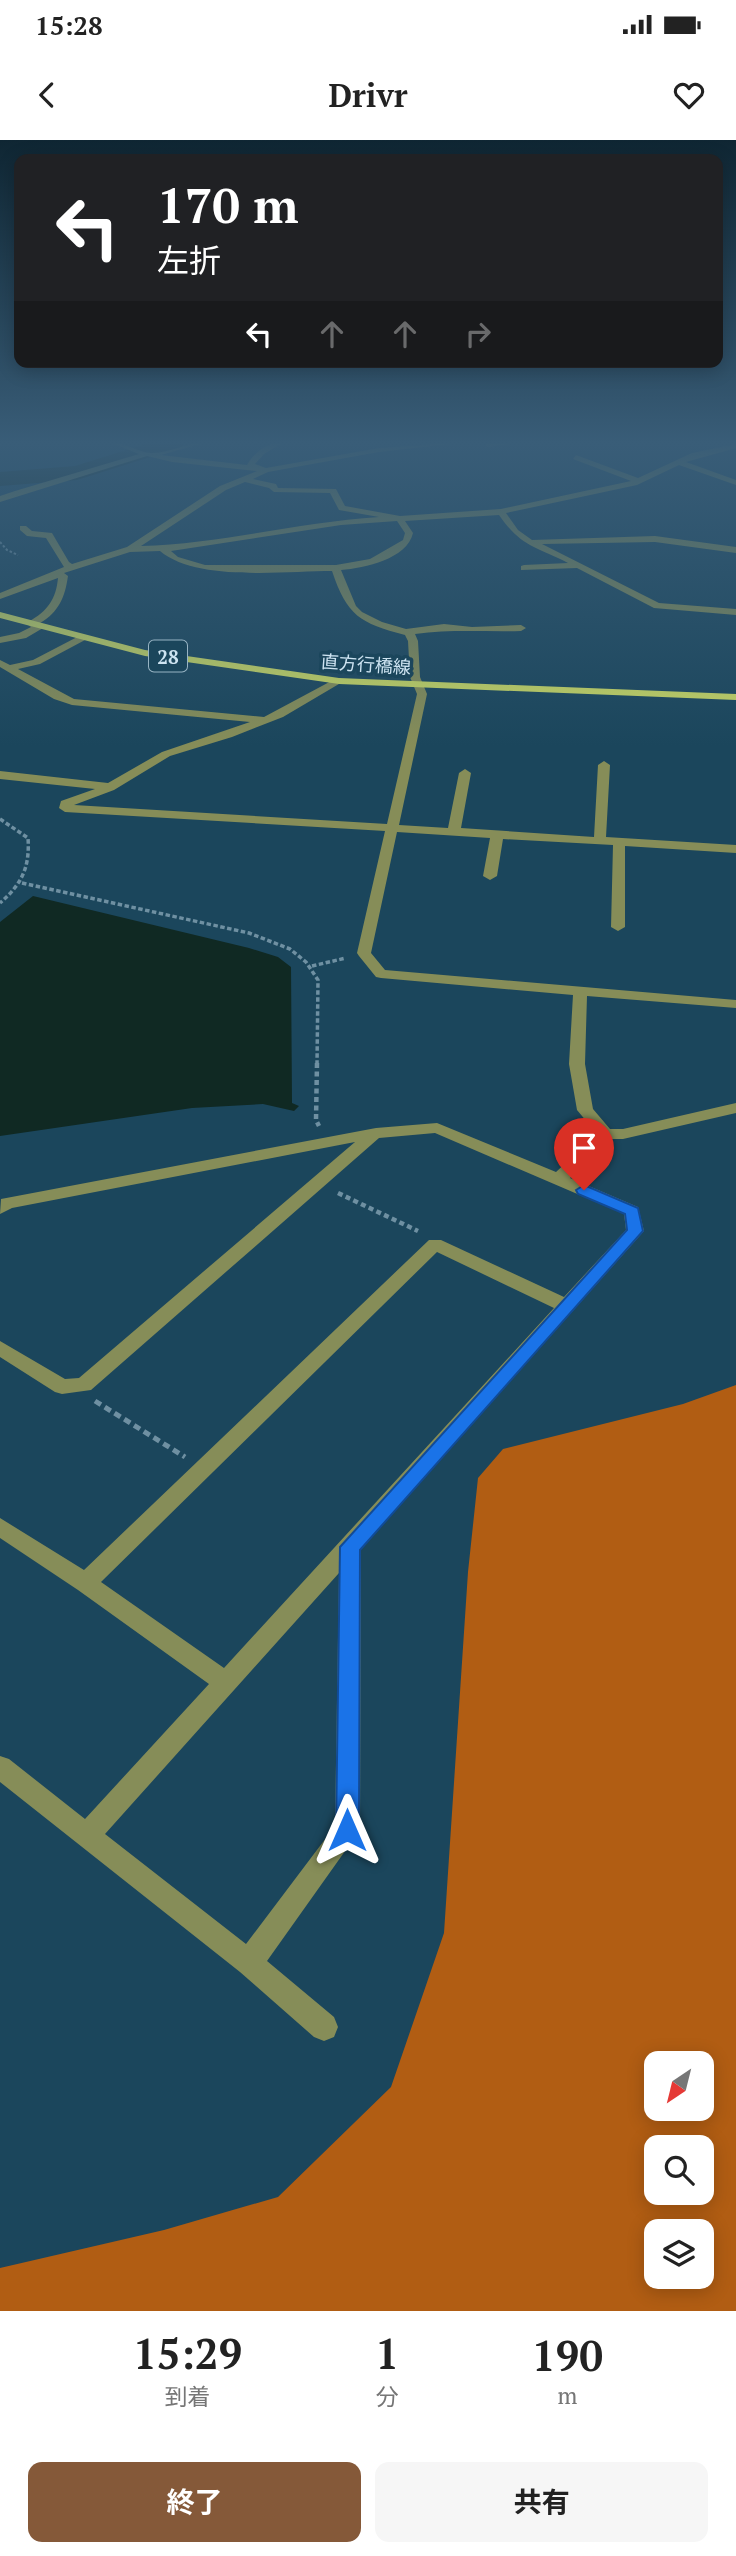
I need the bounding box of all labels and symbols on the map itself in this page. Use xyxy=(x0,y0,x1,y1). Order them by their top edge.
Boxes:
road number: 28 xyxy=(149,640,187,671)
street label: 直方行橋線 xyxy=(320,649,412,679)
pin xyxy=(554,1118,614,1190)
position arrow xyxy=(310,1793,384,1867)
north arrow xyxy=(644,2051,714,2121)

